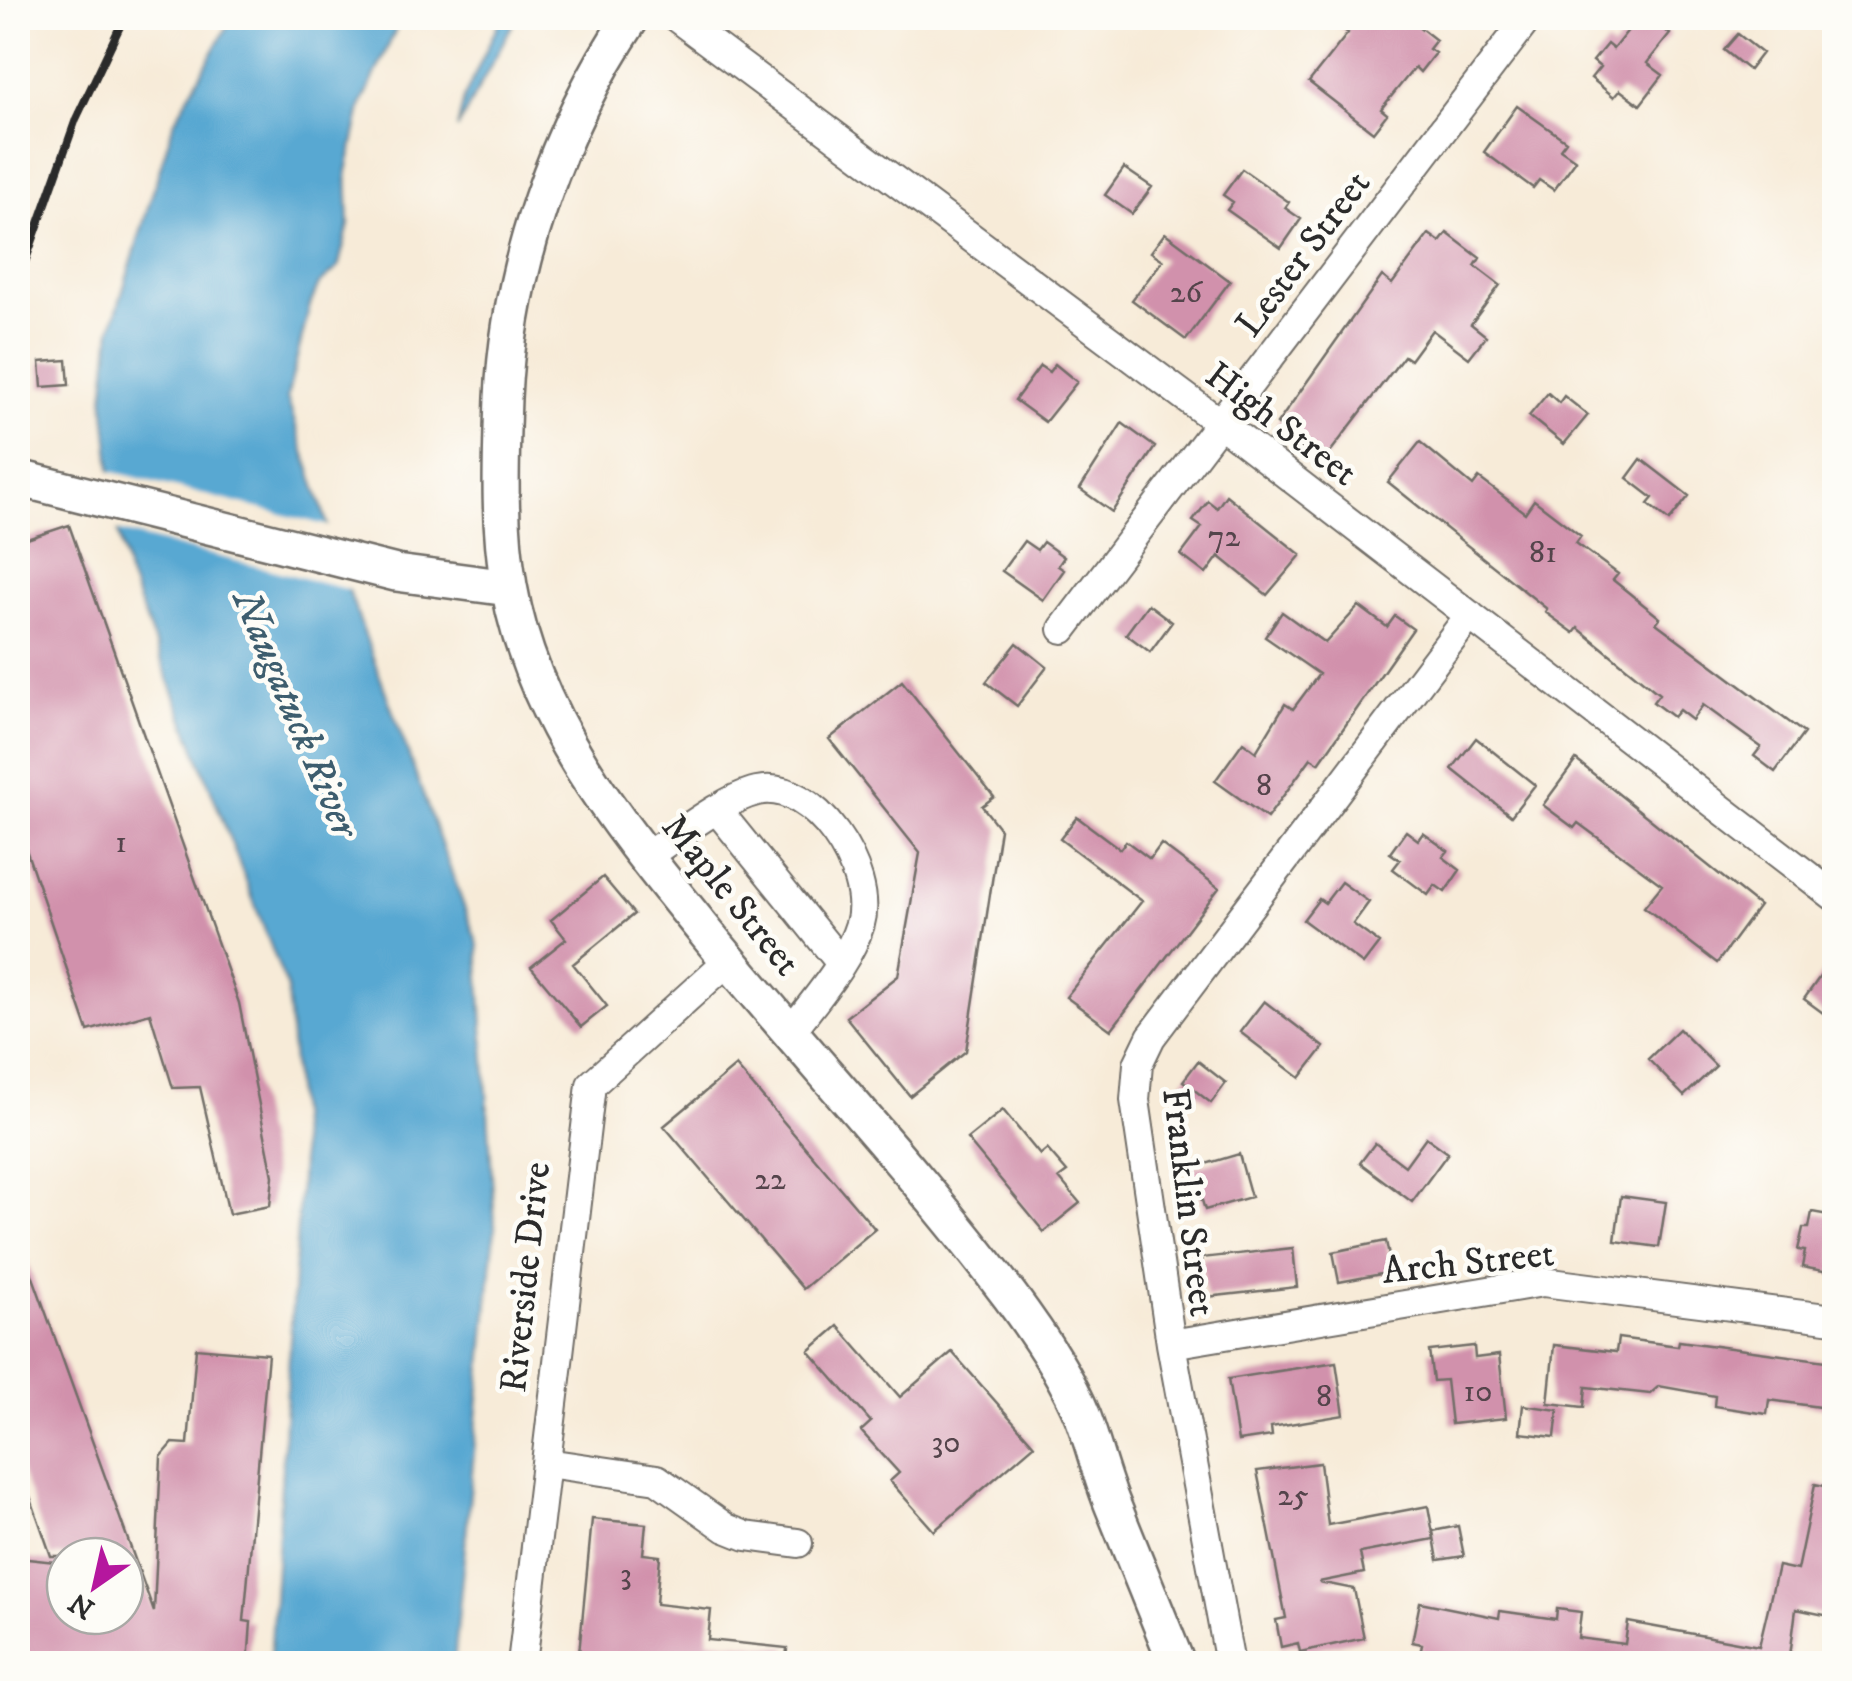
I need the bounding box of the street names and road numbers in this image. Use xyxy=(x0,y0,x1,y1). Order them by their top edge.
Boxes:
street label: Lester Street xyxy=(1225,162,1382,347)
street label: High Street xyxy=(1195,352,1366,497)
street label: Maple Street xyxy=(650,804,810,986)
street label: Franklin Street xyxy=(1150,1085,1226,1319)
street label: Riverside Drive xyxy=(490,1160,562,1395)
street label: Arch Street xyxy=(1380,1230,1557,1296)

